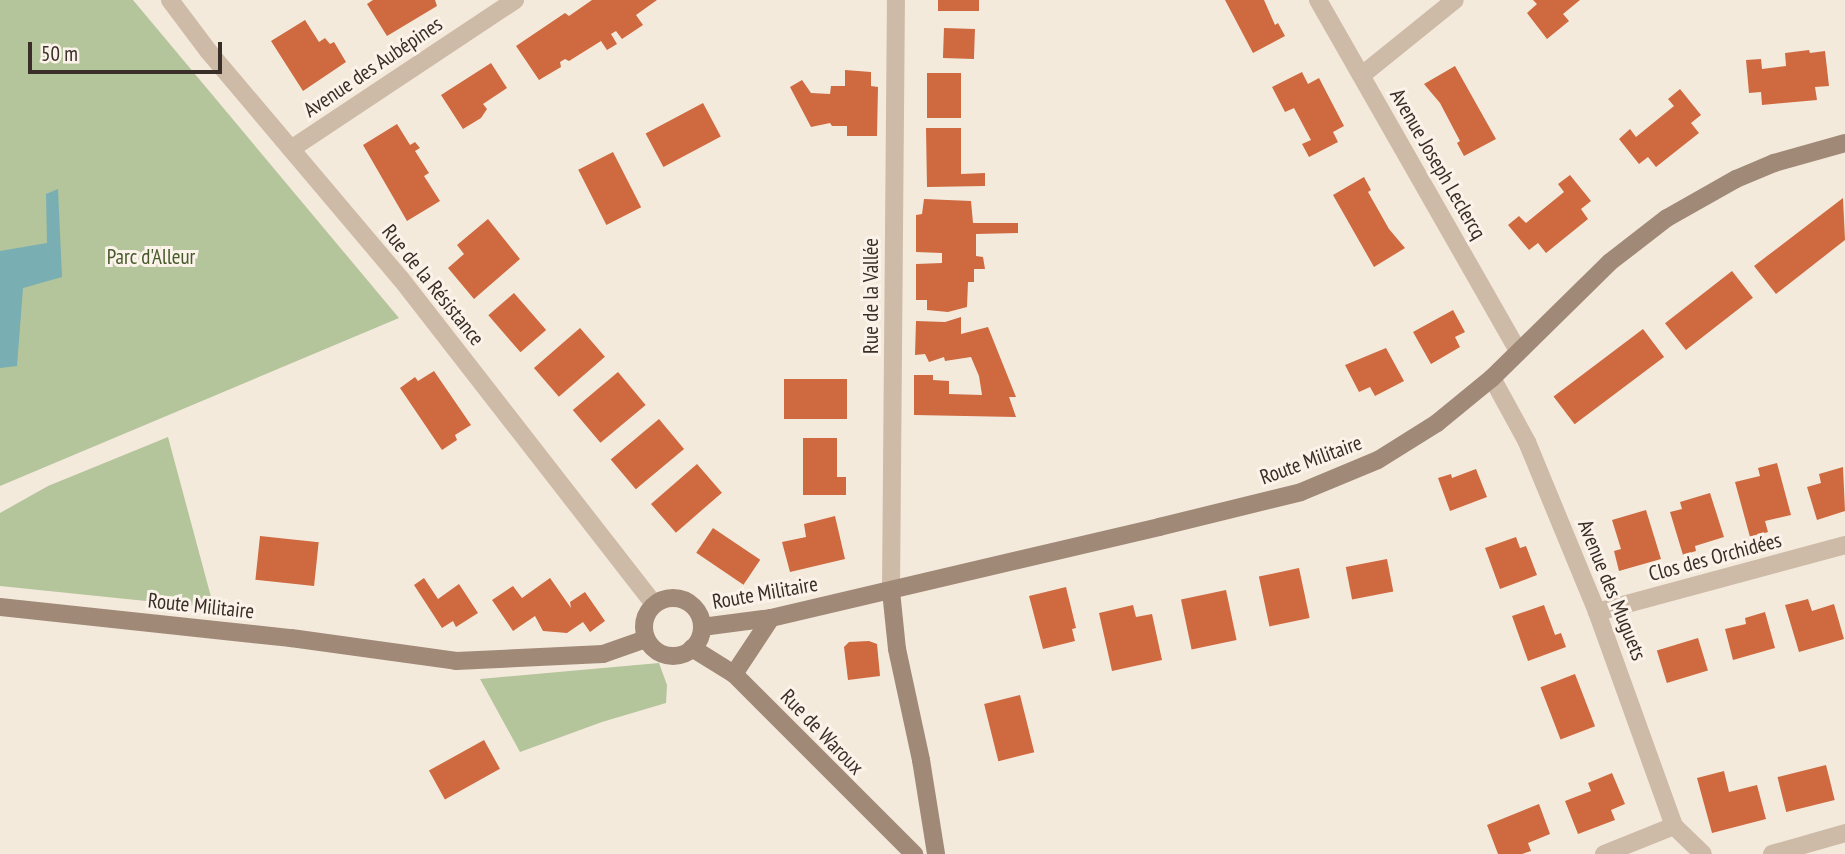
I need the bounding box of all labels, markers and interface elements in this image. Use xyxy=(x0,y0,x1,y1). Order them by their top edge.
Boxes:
street label: Avenue des Aubépines xyxy=(299,11,447,123)
scale bar xyxy=(32,28,226,72)
text: 50 m xyxy=(41,40,78,67)
street label: Avenue Joseph Leclercq xyxy=(1385,84,1491,244)
street label: Rue de la Résistance xyxy=(377,220,489,350)
street label: Rue de la Vallée xyxy=(858,238,884,354)
park label: Parc d'Alleur xyxy=(106,244,196,270)
street label: Route Militaire xyxy=(1257,430,1365,490)
street label: Avenue des Muguets xyxy=(1572,516,1652,664)
street label: Clos des Orchidées xyxy=(1646,527,1784,587)
street label: Route Militaire xyxy=(710,571,820,615)
street label: Route Militaire xyxy=(147,588,255,624)
street label: Rue de Waroux xyxy=(775,684,869,780)

